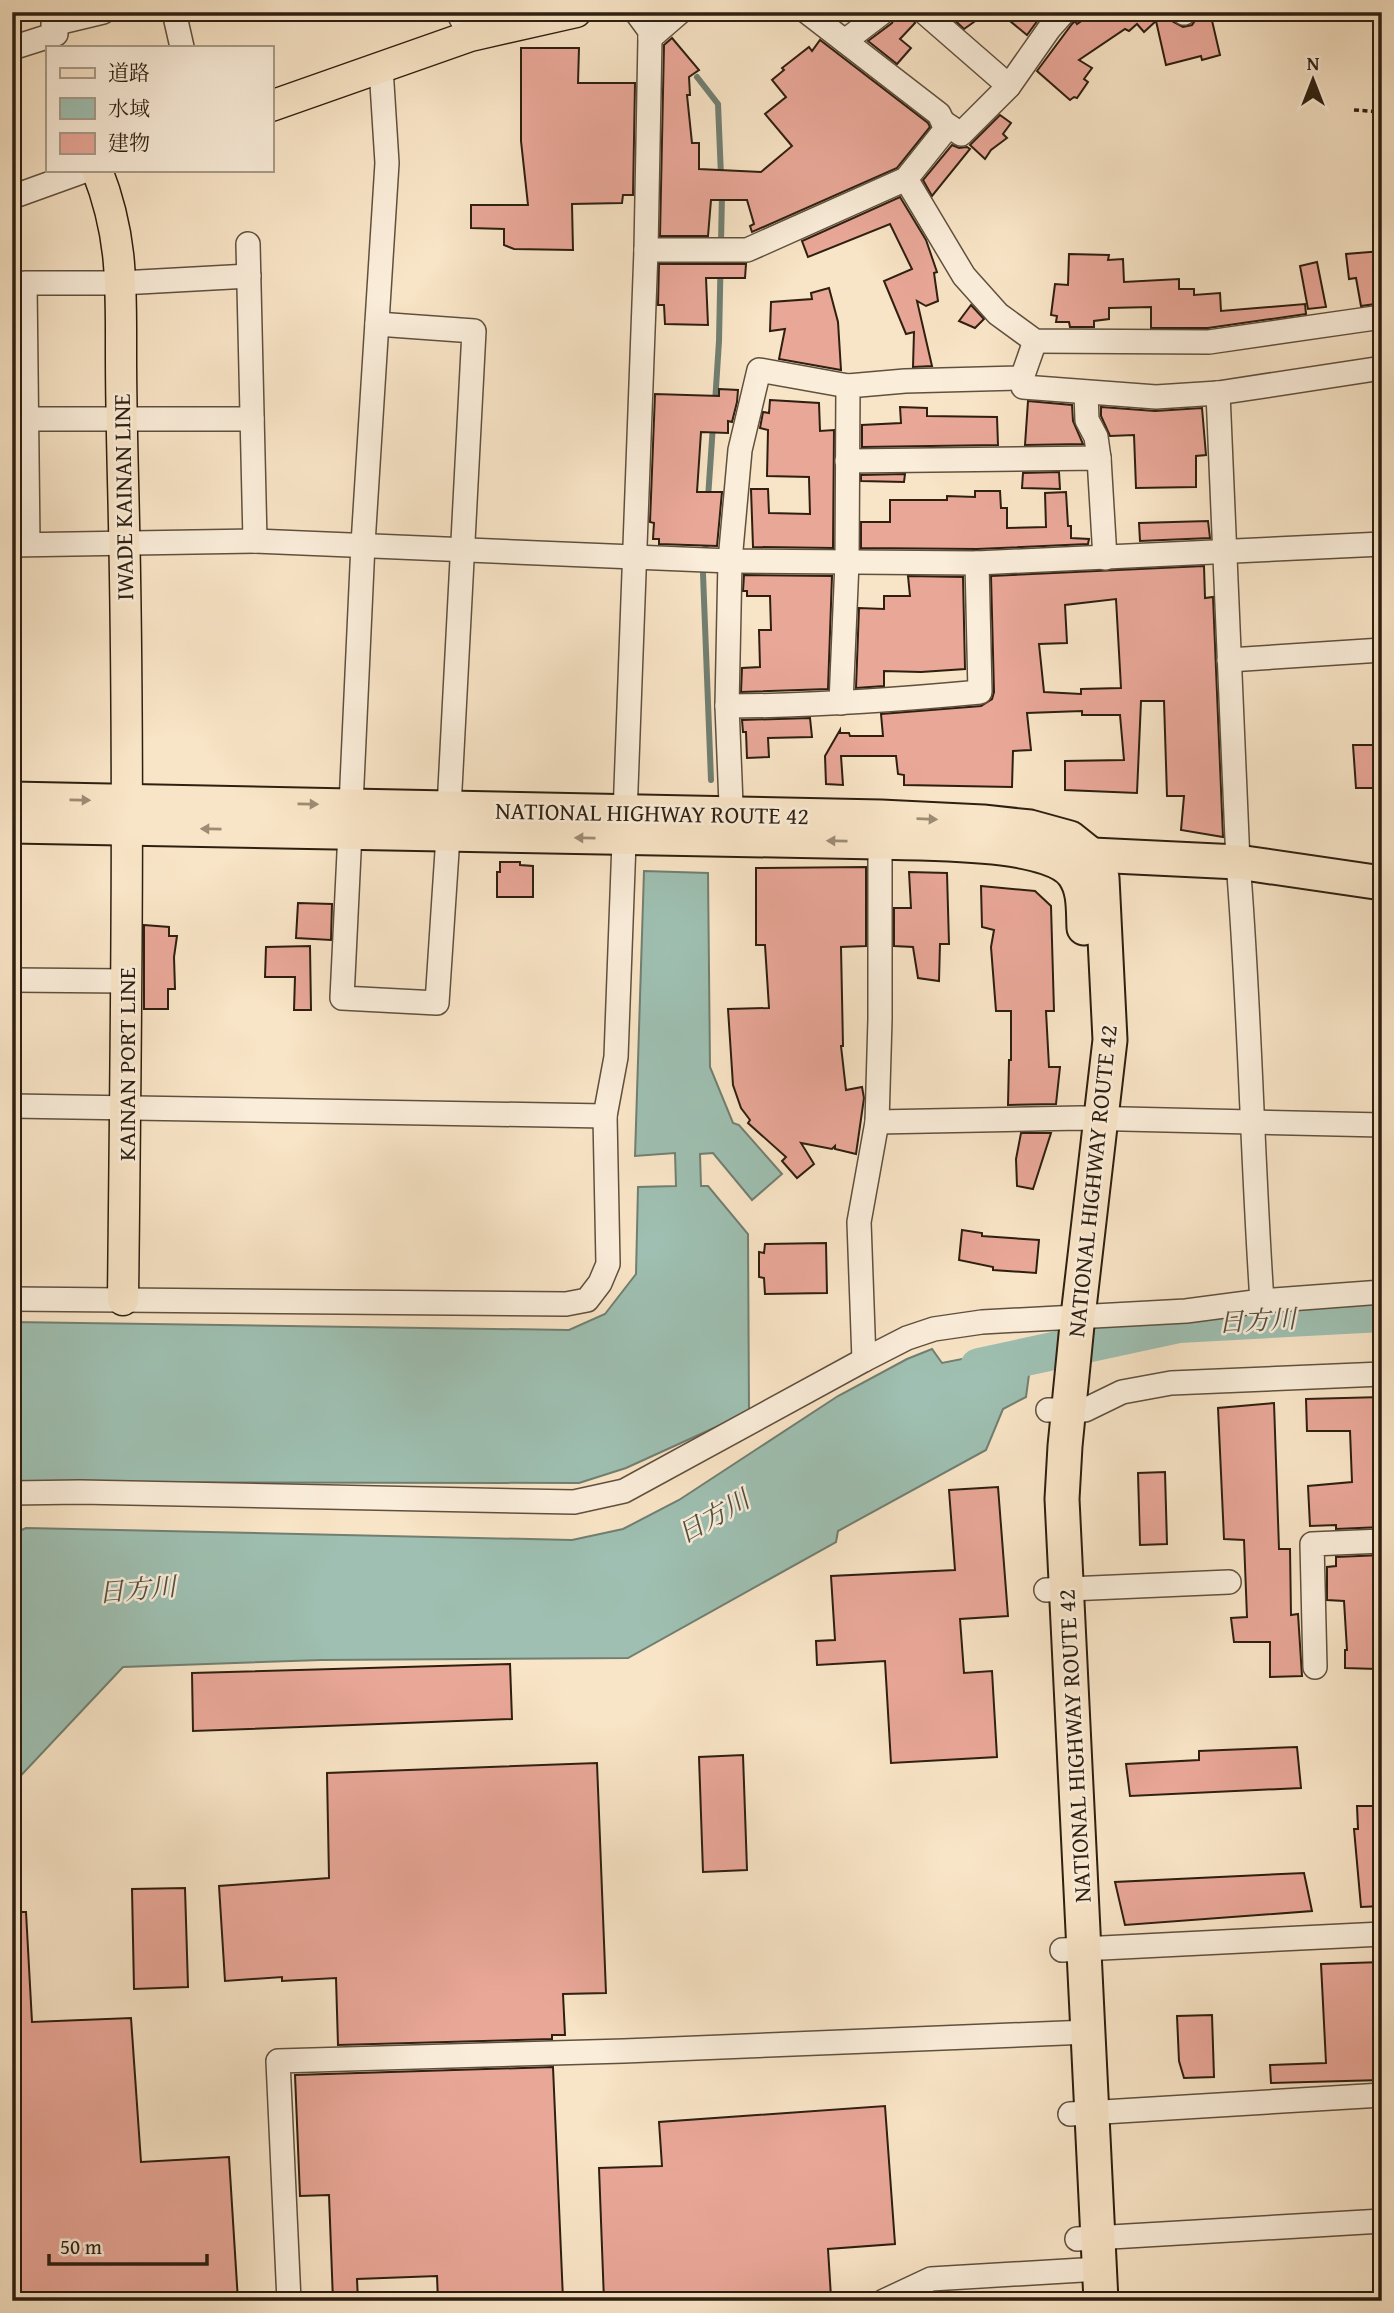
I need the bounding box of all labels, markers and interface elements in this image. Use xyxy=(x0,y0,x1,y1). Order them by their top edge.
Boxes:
legend xyxy=(46,46,273,172)
north arrow xyxy=(1278,46,1348,116)
text: N xyxy=(1307,49,1320,77)
text: 道路 xyxy=(108,57,150,88)
text: 水域 xyxy=(108,93,150,124)
text: 建物 xyxy=(108,127,150,158)
street label: IWADE KAINAN LINE xyxy=(104,393,142,601)
street label: NATIONAL HIGHWAY ROUTE 42 xyxy=(495,793,809,833)
one-way arrow xyxy=(70,794,92,806)
one-way arrow xyxy=(297,798,319,810)
one-way arrow xyxy=(916,814,938,825)
one-way arrow xyxy=(200,824,222,835)
one-way arrow xyxy=(574,832,596,844)
one-way arrow xyxy=(826,835,848,847)
street label: KAINAN PORT LINE xyxy=(109,967,144,1161)
street label: NATIONAL HIGHWAY ROUTE 42 xyxy=(1058,1023,1126,1339)
water label: 日方川 xyxy=(1217,1298,1300,1342)
water label: 日方川 xyxy=(669,1478,759,1552)
water label: 日方川 xyxy=(96,1566,181,1612)
street label: NATIONAL HIGHWAY ROUTE 42 xyxy=(1048,1588,1100,1904)
scale bar xyxy=(49,2222,206,2266)
text: 50 m xyxy=(60,2231,102,2262)

